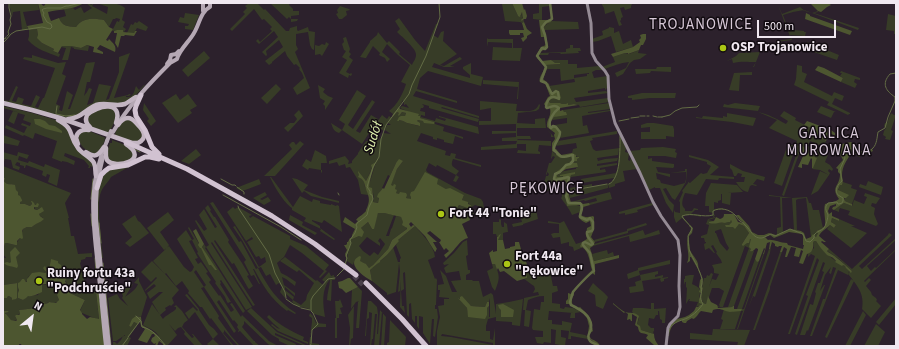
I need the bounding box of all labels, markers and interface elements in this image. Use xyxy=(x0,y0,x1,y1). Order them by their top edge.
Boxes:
scale bar xyxy=(759,12,838,38)
district label: TROJANOWICE xyxy=(649,17,753,35)
text: 500 m xyxy=(764,18,794,35)
place label: OSP Trojanowice xyxy=(731,40,828,56)
marker: OSP Trojanowice xyxy=(718,43,728,53)
water label: Sudół xyxy=(361,120,387,156)
district label: GARLICA MUROWANA xyxy=(787,126,871,161)
district label: PĘKOWICE xyxy=(510,181,584,199)
place label: Fort 44 "Tonie" xyxy=(449,206,537,222)
marker: Fort 44 "Tonie" xyxy=(436,209,446,219)
place label: Fort 44a "Pękowice" xyxy=(515,249,583,280)
marker: Fort 44a "Pękowice" xyxy=(502,259,512,269)
place label: Ruiny fortu 43a "Podchruście" xyxy=(47,266,135,297)
marker: Ruiny fortu 43a "Podchruście" xyxy=(34,276,44,286)
north arrow xyxy=(12,297,52,337)
text: N xyxy=(31,298,45,314)

